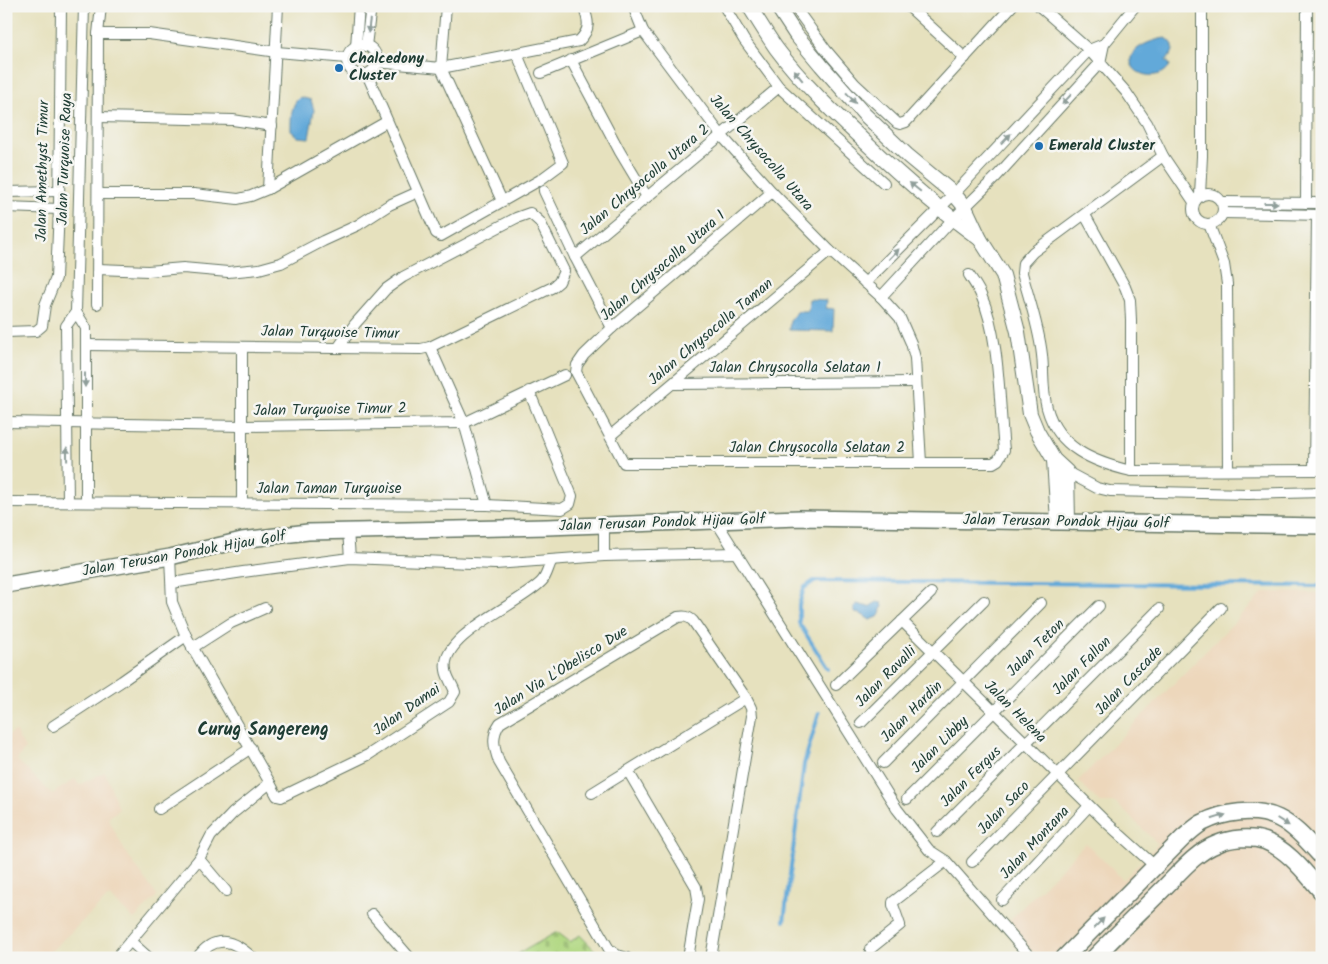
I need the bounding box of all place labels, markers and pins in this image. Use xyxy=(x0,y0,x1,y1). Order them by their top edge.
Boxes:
place label: Chalcedony Cluster xyxy=(349,47,424,88)
marker: Chalcedony Cluster xyxy=(333,62,345,74)
place label: Emerald Cluster xyxy=(1049,134,1155,158)
marker: Emerald Cluster xyxy=(1033,140,1045,152)

